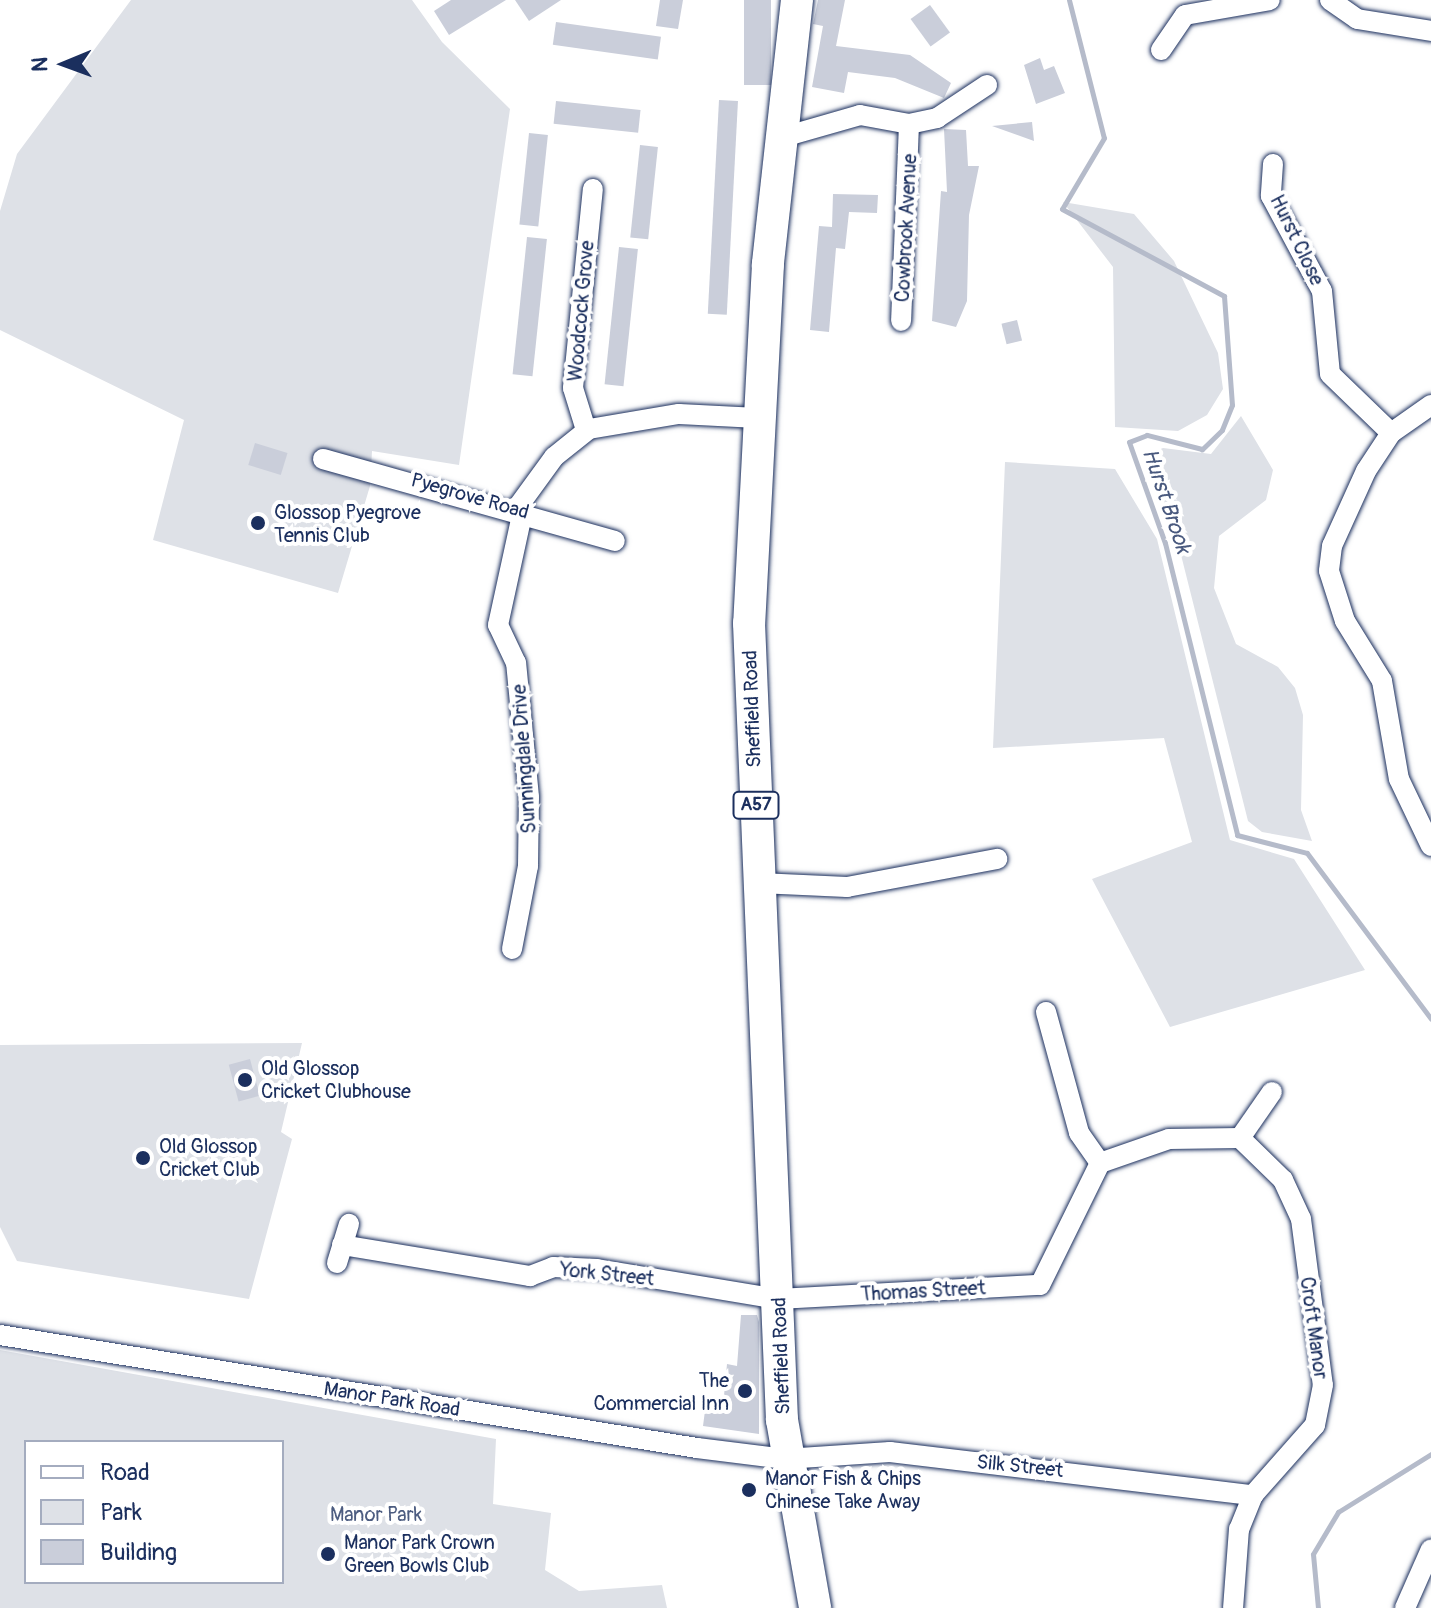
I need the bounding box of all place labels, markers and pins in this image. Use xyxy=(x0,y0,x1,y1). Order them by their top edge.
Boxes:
place label: Glossop Pyegrove Tennis Club xyxy=(274,500,421,547)
marker: Glossop Pyegrove Tennis Club xyxy=(249,514,267,532)
place label: Old Glossop Cricket Clubhouse xyxy=(261,1056,411,1103)
marker: Old Glossop Cricket Clubhouse xyxy=(236,1071,254,1089)
place label: Old Glossop Cricket Club xyxy=(159,1134,260,1181)
marker: Old Glossop Cricket Club xyxy=(134,1149,152,1167)
place label: The Commercial Inn xyxy=(594,1368,729,1415)
marker: The Commercial Inn xyxy=(736,1382,754,1400)
place label: Manor Fish & Chips Chinese Take Away xyxy=(765,1466,921,1513)
marker: Manor Fish & Chips Chinese Take Away xyxy=(740,1481,758,1499)
place label: Manor Park Crown Green Bowls Club xyxy=(344,1530,495,1577)
marker: Manor Park Crown Green Bowls Club xyxy=(319,1545,337,1563)

